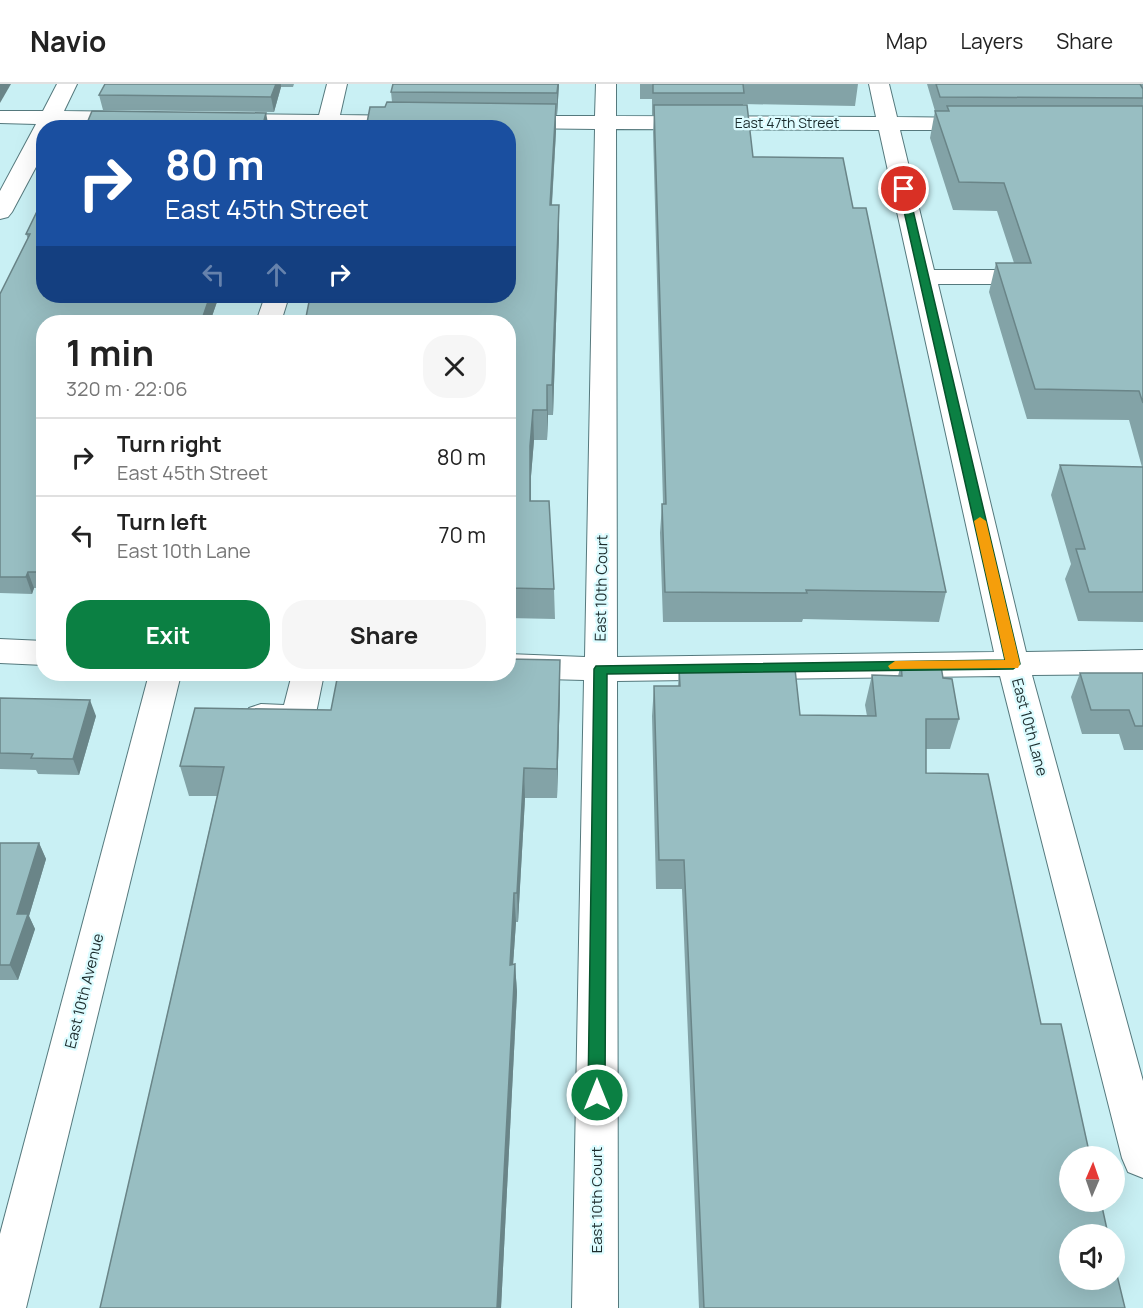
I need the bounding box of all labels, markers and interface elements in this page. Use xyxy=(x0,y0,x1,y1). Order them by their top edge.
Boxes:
text: Navio xyxy=(30,22,106,60)
text: Map xyxy=(886,27,927,55)
text: Layers xyxy=(960,27,1023,55)
text: Share xyxy=(1056,27,1113,55)
street label: East 47th Street xyxy=(735,113,840,132)
text: 80 m xyxy=(165,135,265,193)
icon: right xyxy=(66,144,144,222)
pin xyxy=(878,163,929,214)
icon: arrive xyxy=(887,172,920,205)
text: East 45th Street xyxy=(165,190,369,227)
icon: left xyxy=(197,258,230,291)
icon: ahead xyxy=(260,258,293,291)
icon: right xyxy=(323,258,356,291)
text: 1 min xyxy=(66,328,154,377)
button: close xyxy=(423,335,486,398)
text: 320 m · 22:06 xyxy=(66,375,188,402)
text: Turn right xyxy=(117,429,222,459)
icon: right xyxy=(66,441,99,474)
text: 80 m xyxy=(437,442,486,472)
text: East 45th Street xyxy=(117,459,268,486)
text: Turn left xyxy=(117,507,207,537)
icon: left xyxy=(66,519,99,552)
text: 70 m xyxy=(438,520,486,550)
street label: East 10th Court xyxy=(590,535,612,641)
text: East 10th Lane xyxy=(117,537,251,564)
button: Exit xyxy=(66,600,270,669)
button: Share xyxy=(282,600,486,669)
street label: East 10th Lane xyxy=(1007,676,1053,778)
street label: East 10th Avenue xyxy=(60,931,109,1051)
position arrow xyxy=(565,1063,629,1127)
north arrow xyxy=(1059,1146,1125,1212)
map controls xyxy=(1059,1146,1125,1290)
street label: East 10th Court xyxy=(586,1147,607,1253)
button: sound xyxy=(1059,1224,1125,1290)

